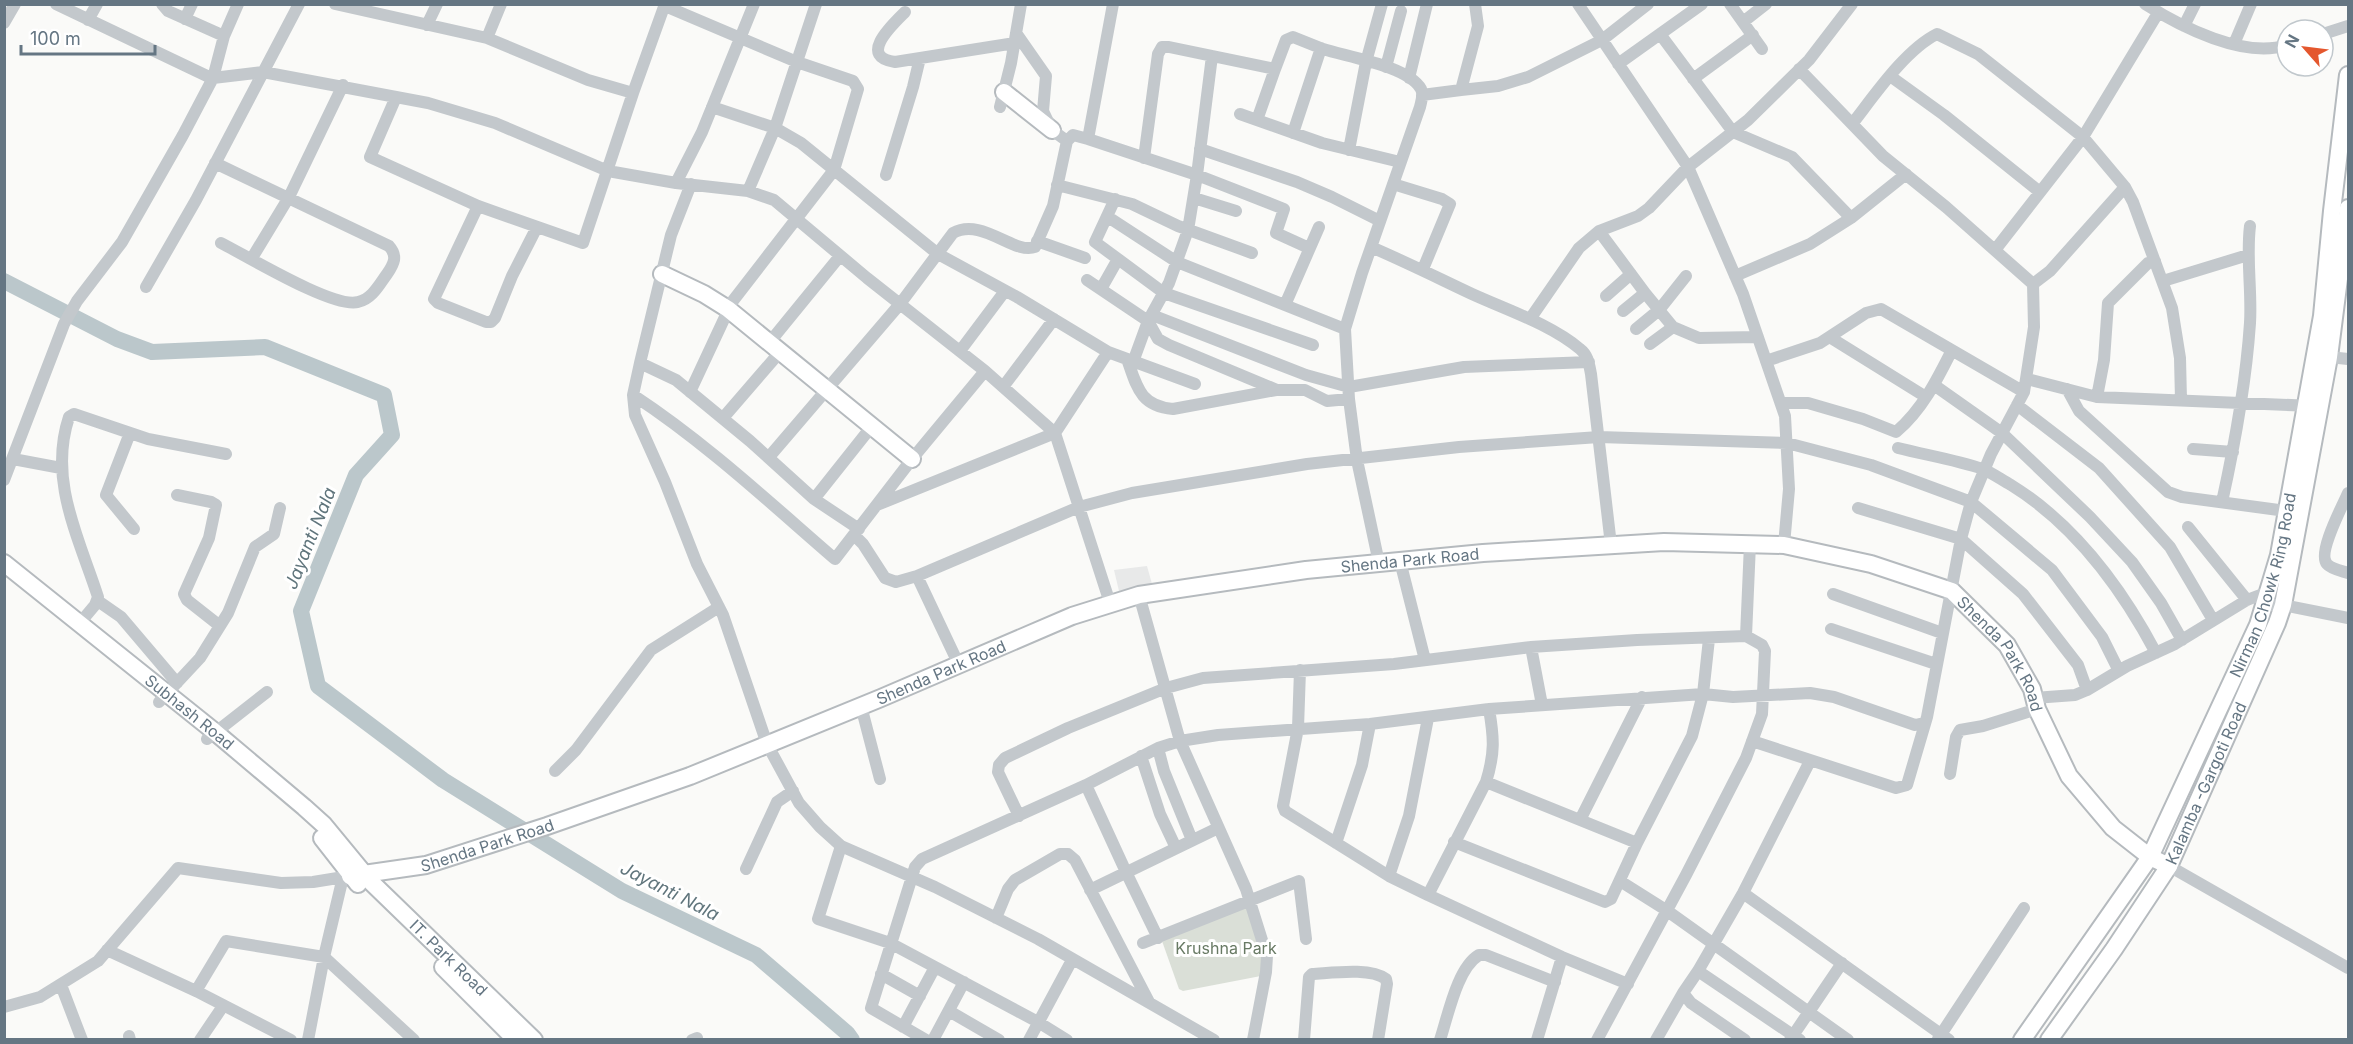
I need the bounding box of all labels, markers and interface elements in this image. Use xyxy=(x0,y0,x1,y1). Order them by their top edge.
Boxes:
scale bar xyxy=(21,18,154,56)
north arrow xyxy=(2275,18,2335,78)
text: 100 m xyxy=(30,28,81,49)
text: N xyxy=(2280,31,2303,51)
water label: Jayanti Nala xyxy=(280,484,340,592)
street label: Nirman Chowk Ring Road xyxy=(2225,491,2300,680)
street label: Shenda Park Road xyxy=(1340,543,1480,577)
street label: Shenda Park Road xyxy=(1953,592,2047,713)
street label: Shenda Park Road xyxy=(873,636,1009,709)
street label: Subhash Road xyxy=(141,670,238,754)
street label: Kalamba -Gargoti Road xyxy=(2161,699,2251,868)
street label: Shenda Park Road xyxy=(419,814,557,876)
water label: Jayanti Nala xyxy=(617,857,723,925)
street label: IT. Park Road xyxy=(406,915,492,1000)
park label: Krushna Park xyxy=(1175,938,1277,958)

